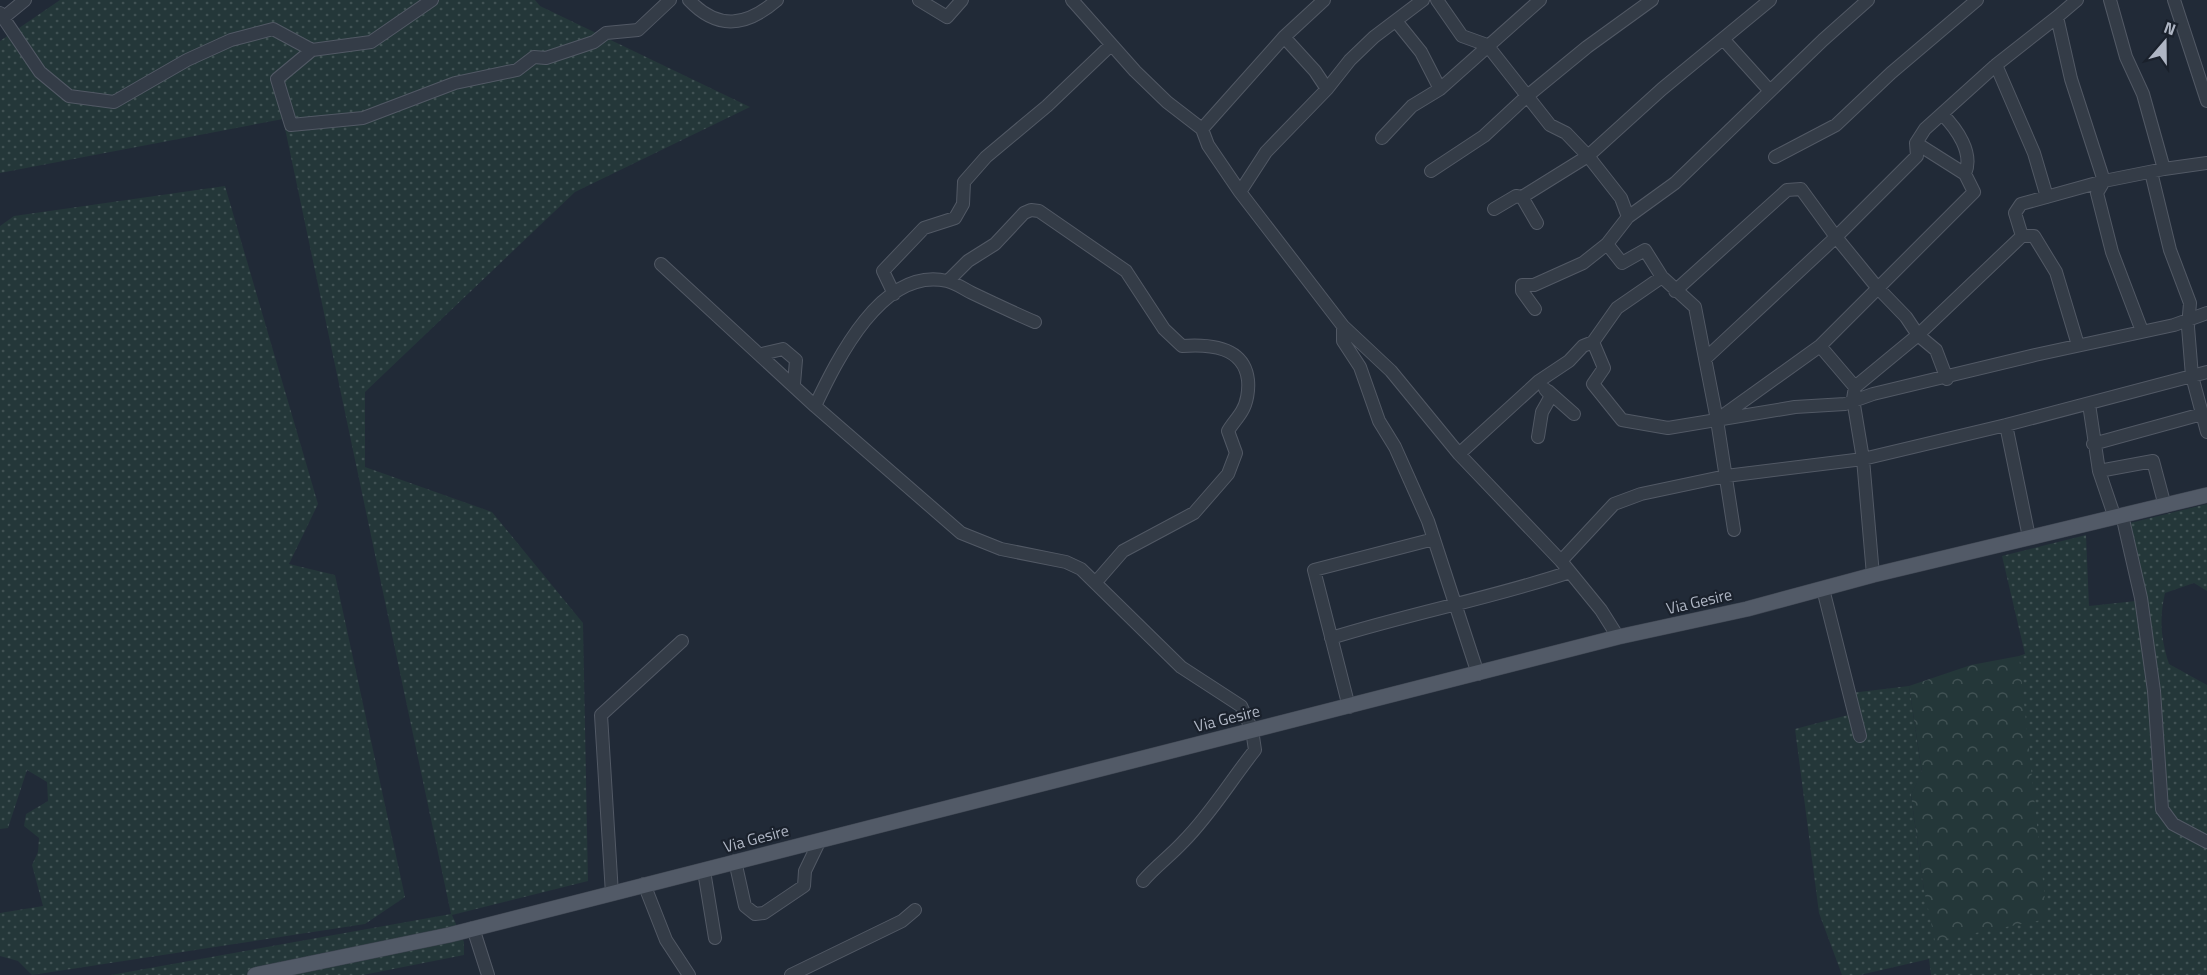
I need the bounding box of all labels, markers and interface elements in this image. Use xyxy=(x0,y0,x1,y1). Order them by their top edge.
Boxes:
north arrow xyxy=(2135,12,2195,72)
text: N xyxy=(2161,15,2179,41)
street label: Via Gesire xyxy=(1664,582,1734,620)
street label: Via Gesire xyxy=(1192,698,1262,738)
street label: Via Gesire xyxy=(721,818,791,858)

